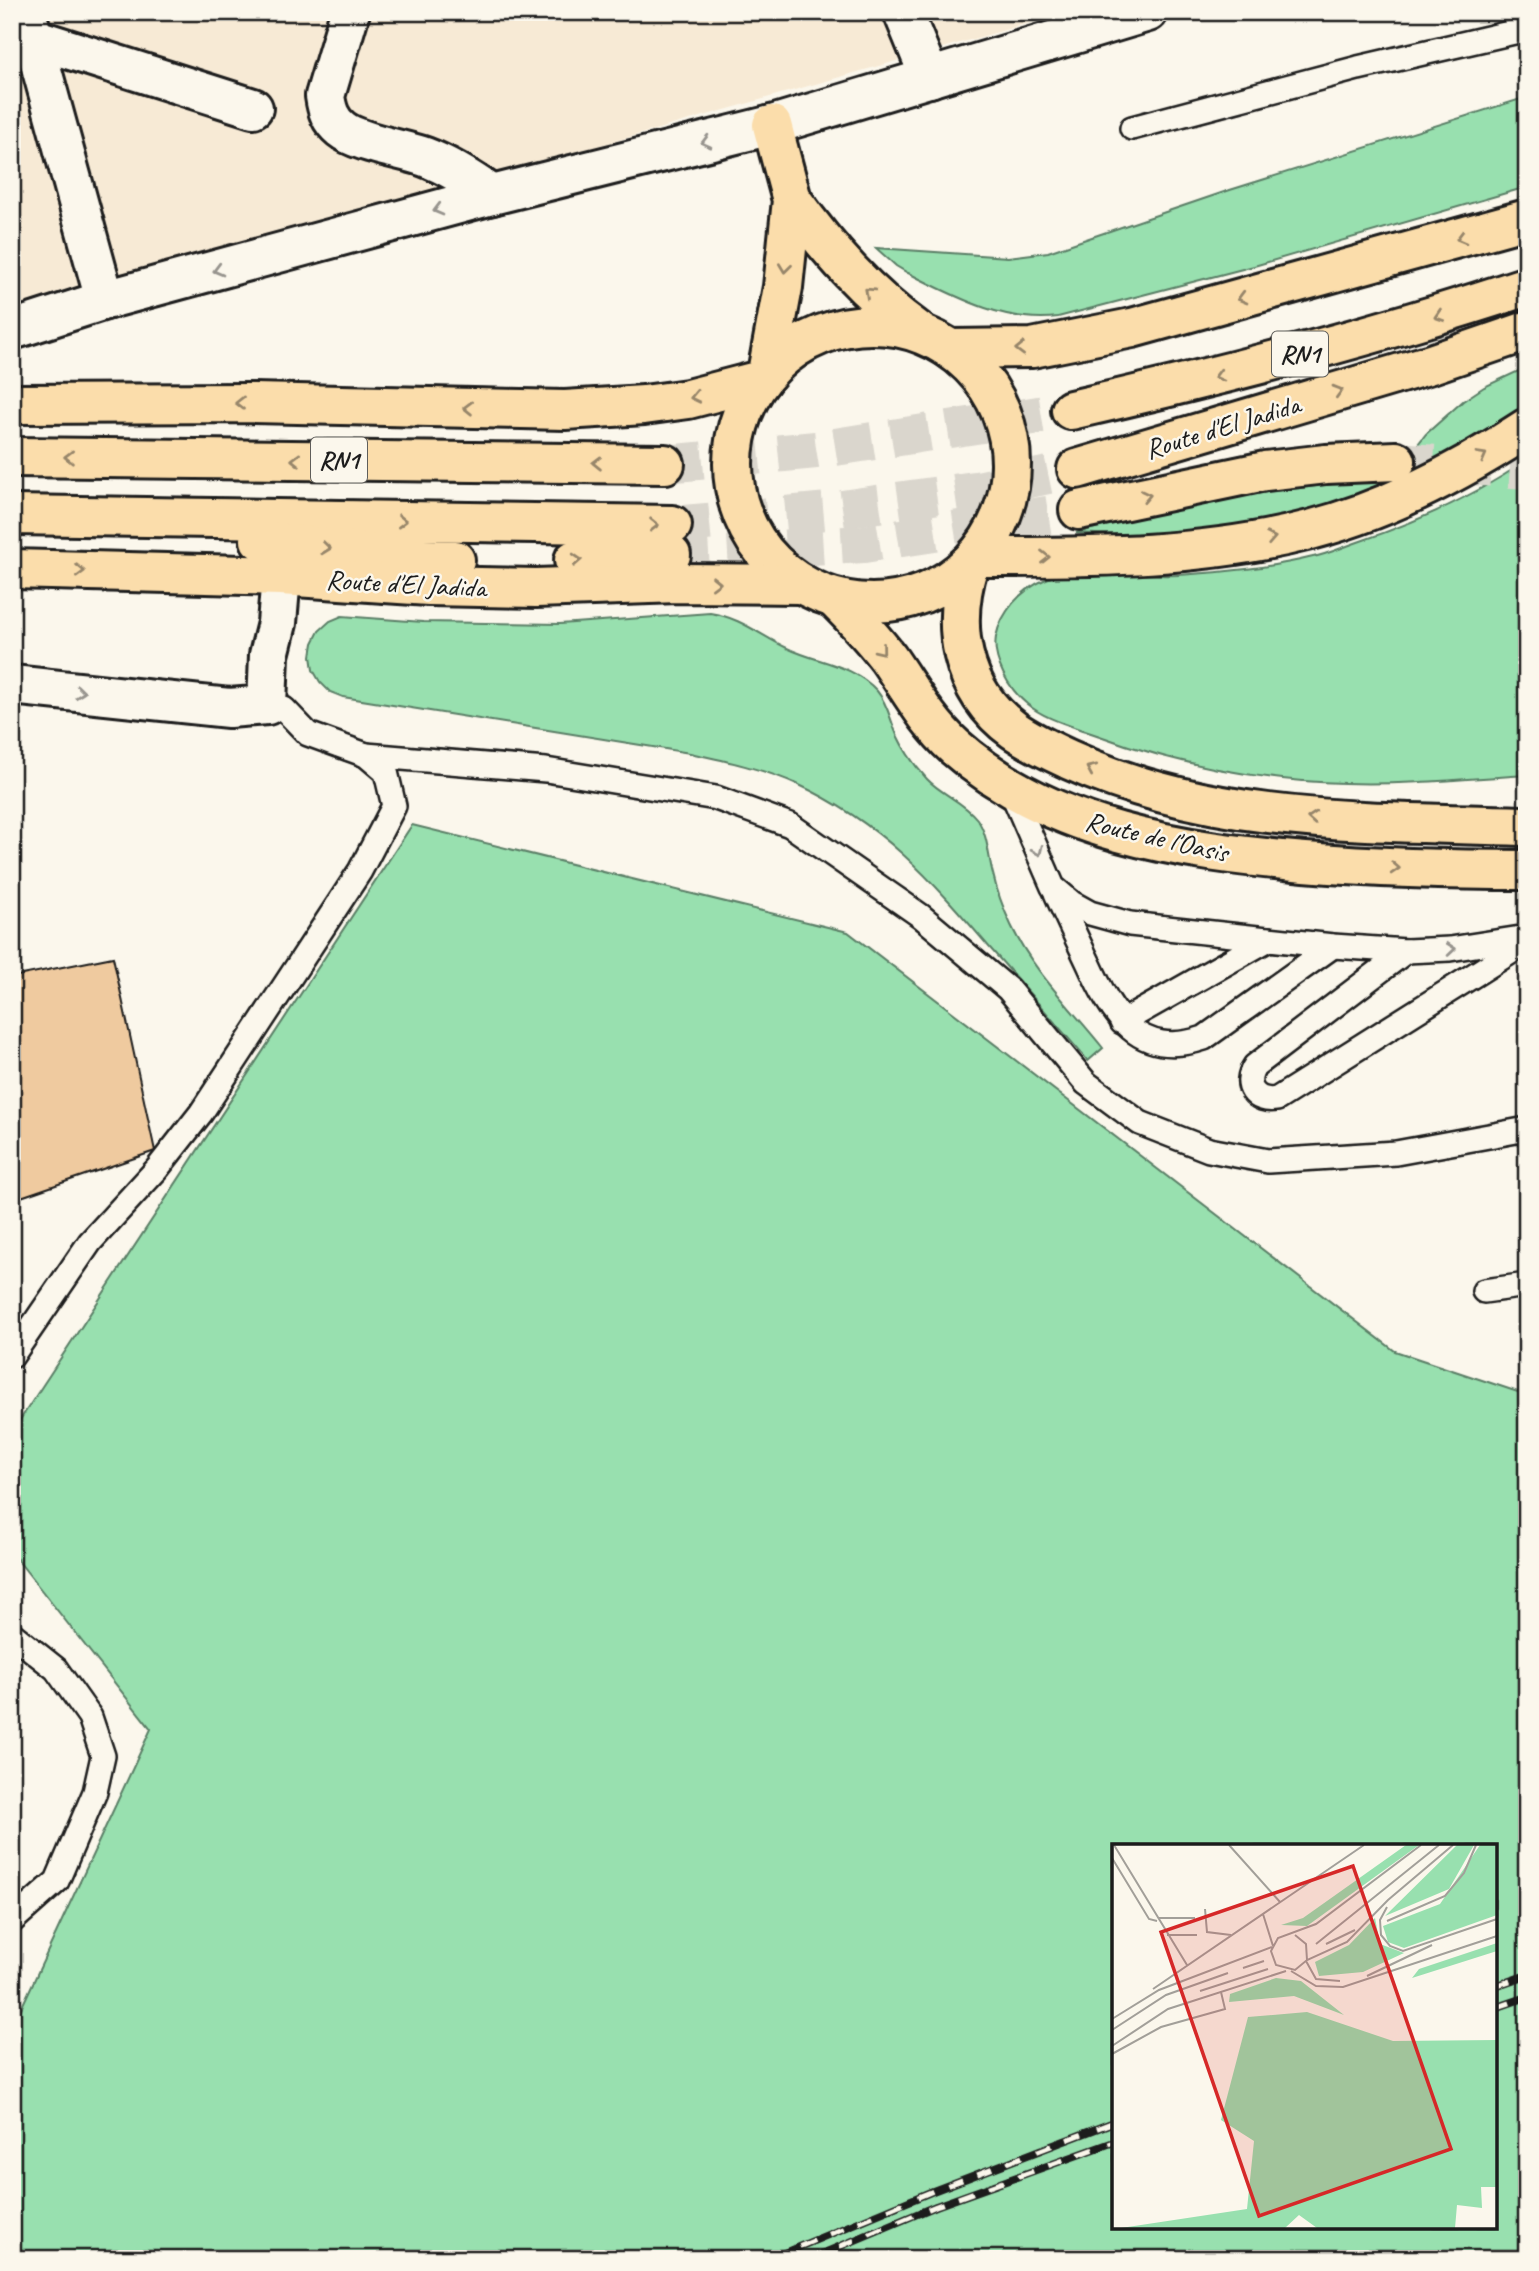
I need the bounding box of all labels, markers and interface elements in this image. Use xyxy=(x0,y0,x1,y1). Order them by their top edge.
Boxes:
one-way arrow xyxy=(700,134,712,148)
one-way arrow xyxy=(432,202,444,216)
one-way arrow xyxy=(1455,229,1467,244)
one-way arrow xyxy=(212,262,224,276)
one-way arrow xyxy=(778,262,793,274)
one-way arrow xyxy=(864,288,877,300)
one-way arrow xyxy=(1236,290,1248,304)
one-way arrow xyxy=(1433,307,1445,322)
road number: RN1 xyxy=(1272,332,1328,376)
one-way arrow xyxy=(1014,341,1025,356)
one-way arrow xyxy=(1214,368,1226,382)
one-way arrow xyxy=(1332,385,1344,399)
street label: Route d'El Jadida xyxy=(1141,386,1306,467)
one-way arrow xyxy=(689,389,701,403)
one-way arrow xyxy=(235,395,245,411)
one-way arrow xyxy=(462,400,473,416)
road number: RN1 xyxy=(311,437,367,482)
one-way arrow xyxy=(63,449,74,465)
one-way arrow xyxy=(1474,451,1487,464)
one-way arrow xyxy=(290,452,301,468)
one-way arrow xyxy=(591,455,602,471)
one-way arrow xyxy=(1140,490,1152,505)
one-way arrow xyxy=(397,513,408,529)
one-way arrow xyxy=(649,517,660,533)
one-way arrow xyxy=(1265,531,1277,546)
one-way arrow xyxy=(320,541,332,556)
one-way arrow xyxy=(1040,549,1050,565)
one-way arrow xyxy=(572,552,583,567)
street label: Route d'El Jadida xyxy=(325,562,489,605)
one-way arrow xyxy=(75,563,86,578)
one-way arrow xyxy=(712,575,722,591)
one-way arrow xyxy=(872,642,885,654)
one-way arrow xyxy=(74,684,86,699)
one-way arrow xyxy=(1085,763,1098,777)
street label: Route de l'Oasis xyxy=(1082,803,1234,870)
one-way arrow xyxy=(1306,811,1317,826)
one-way arrow xyxy=(1029,844,1043,856)
one-way arrow xyxy=(1390,860,1401,875)
one-way arrow xyxy=(1445,942,1456,957)
inset map xyxy=(1112,1844,1497,2229)

